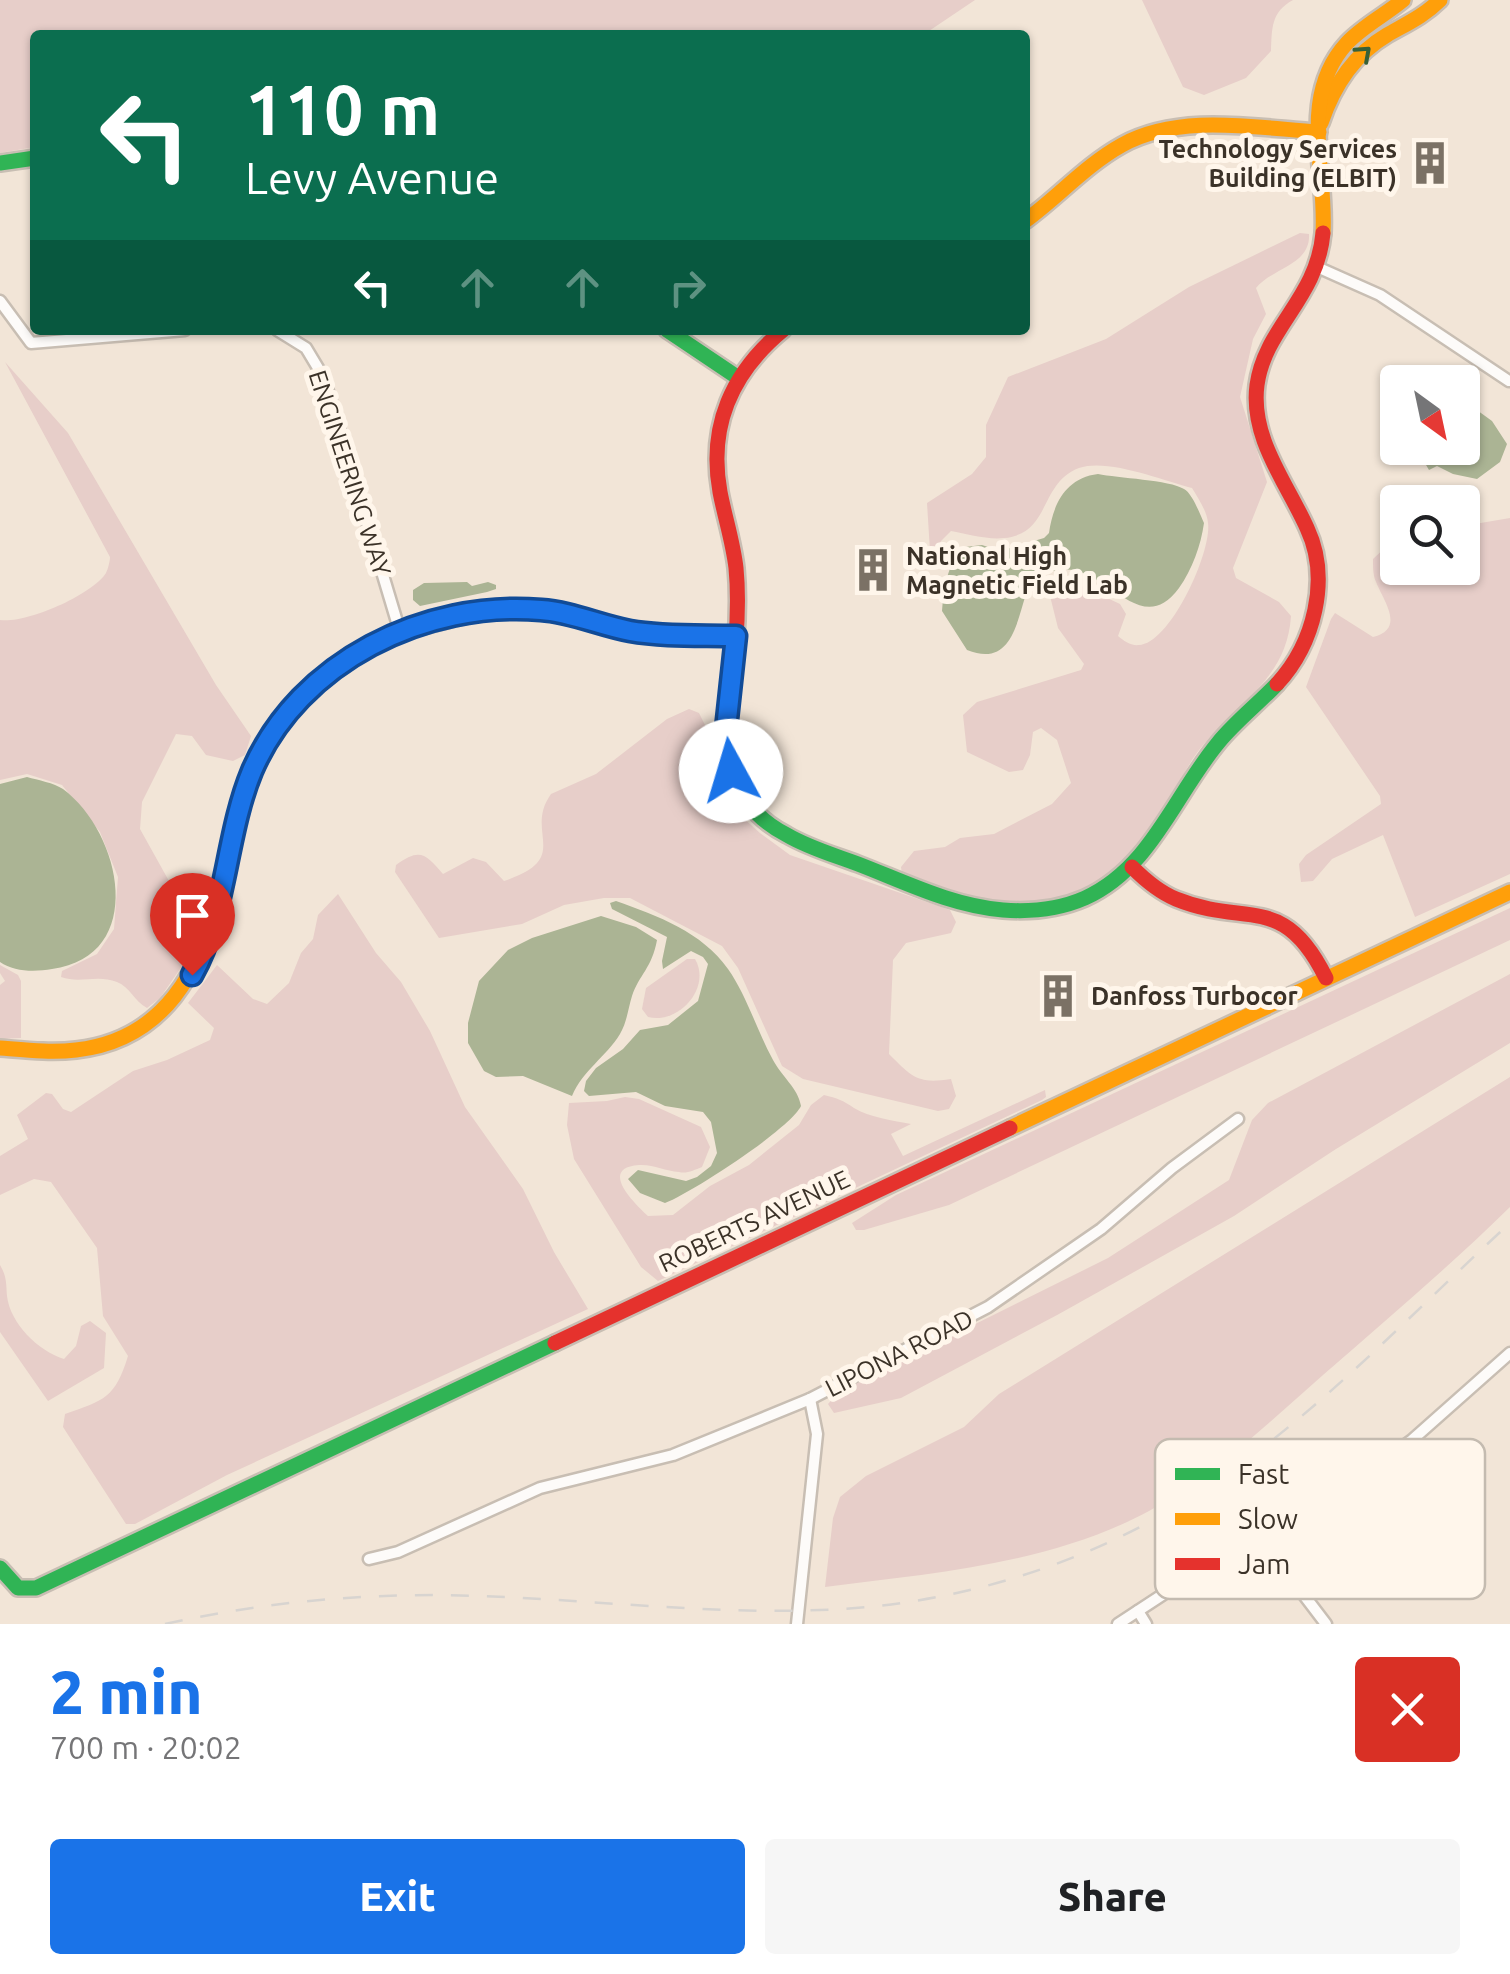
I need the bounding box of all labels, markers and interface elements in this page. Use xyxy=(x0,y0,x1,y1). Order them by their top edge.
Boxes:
one-way arrow xyxy=(1352,47,1371,65)
icon: left xyxy=(80,70,210,200)
text: 110 m xyxy=(245,70,440,148)
place label: Technology Services Building (ELBIT) xyxy=(1159,135,1397,192)
building icon: Technology Services Building (ELBIT) xyxy=(1406,139,1454,187)
text: Levy Avenue xyxy=(245,152,499,203)
icon: left xyxy=(345,260,400,315)
icon: ahead xyxy=(450,260,505,315)
icon: ahead xyxy=(555,260,610,315)
icon: right xyxy=(660,260,715,315)
north arrow xyxy=(1380,365,1480,465)
map controls xyxy=(1380,365,1480,585)
street label: ENGINEERING WAY xyxy=(304,367,397,580)
button: search xyxy=(1380,485,1480,585)
place label: National High Magnetic Field Lab xyxy=(906,542,1128,599)
building icon: National High Magnetic Field Lab xyxy=(849,546,897,594)
position arrow xyxy=(679,719,783,823)
pin xyxy=(150,873,235,976)
icon: arrive xyxy=(165,888,220,943)
building icon: Danfoss Turbocor xyxy=(1034,972,1082,1020)
place label: Danfoss Turbocor xyxy=(1091,982,1298,1010)
street label: ROBERTS AVENUE xyxy=(654,1165,854,1277)
street label: LIPONA ROAD xyxy=(821,1304,977,1402)
legend xyxy=(1155,1439,1485,1599)
text: Fast xyxy=(1238,1458,1289,1489)
text: Slow xyxy=(1238,1503,1298,1534)
text: Jam xyxy=(1238,1548,1290,1579)
button: close xyxy=(1355,1657,1460,1762)
text: 2 min xyxy=(50,1658,203,1725)
text: 700 m · 20:02 xyxy=(50,1729,242,1765)
button: Exit xyxy=(50,1839,745,1954)
button: Share xyxy=(765,1839,1460,1954)

